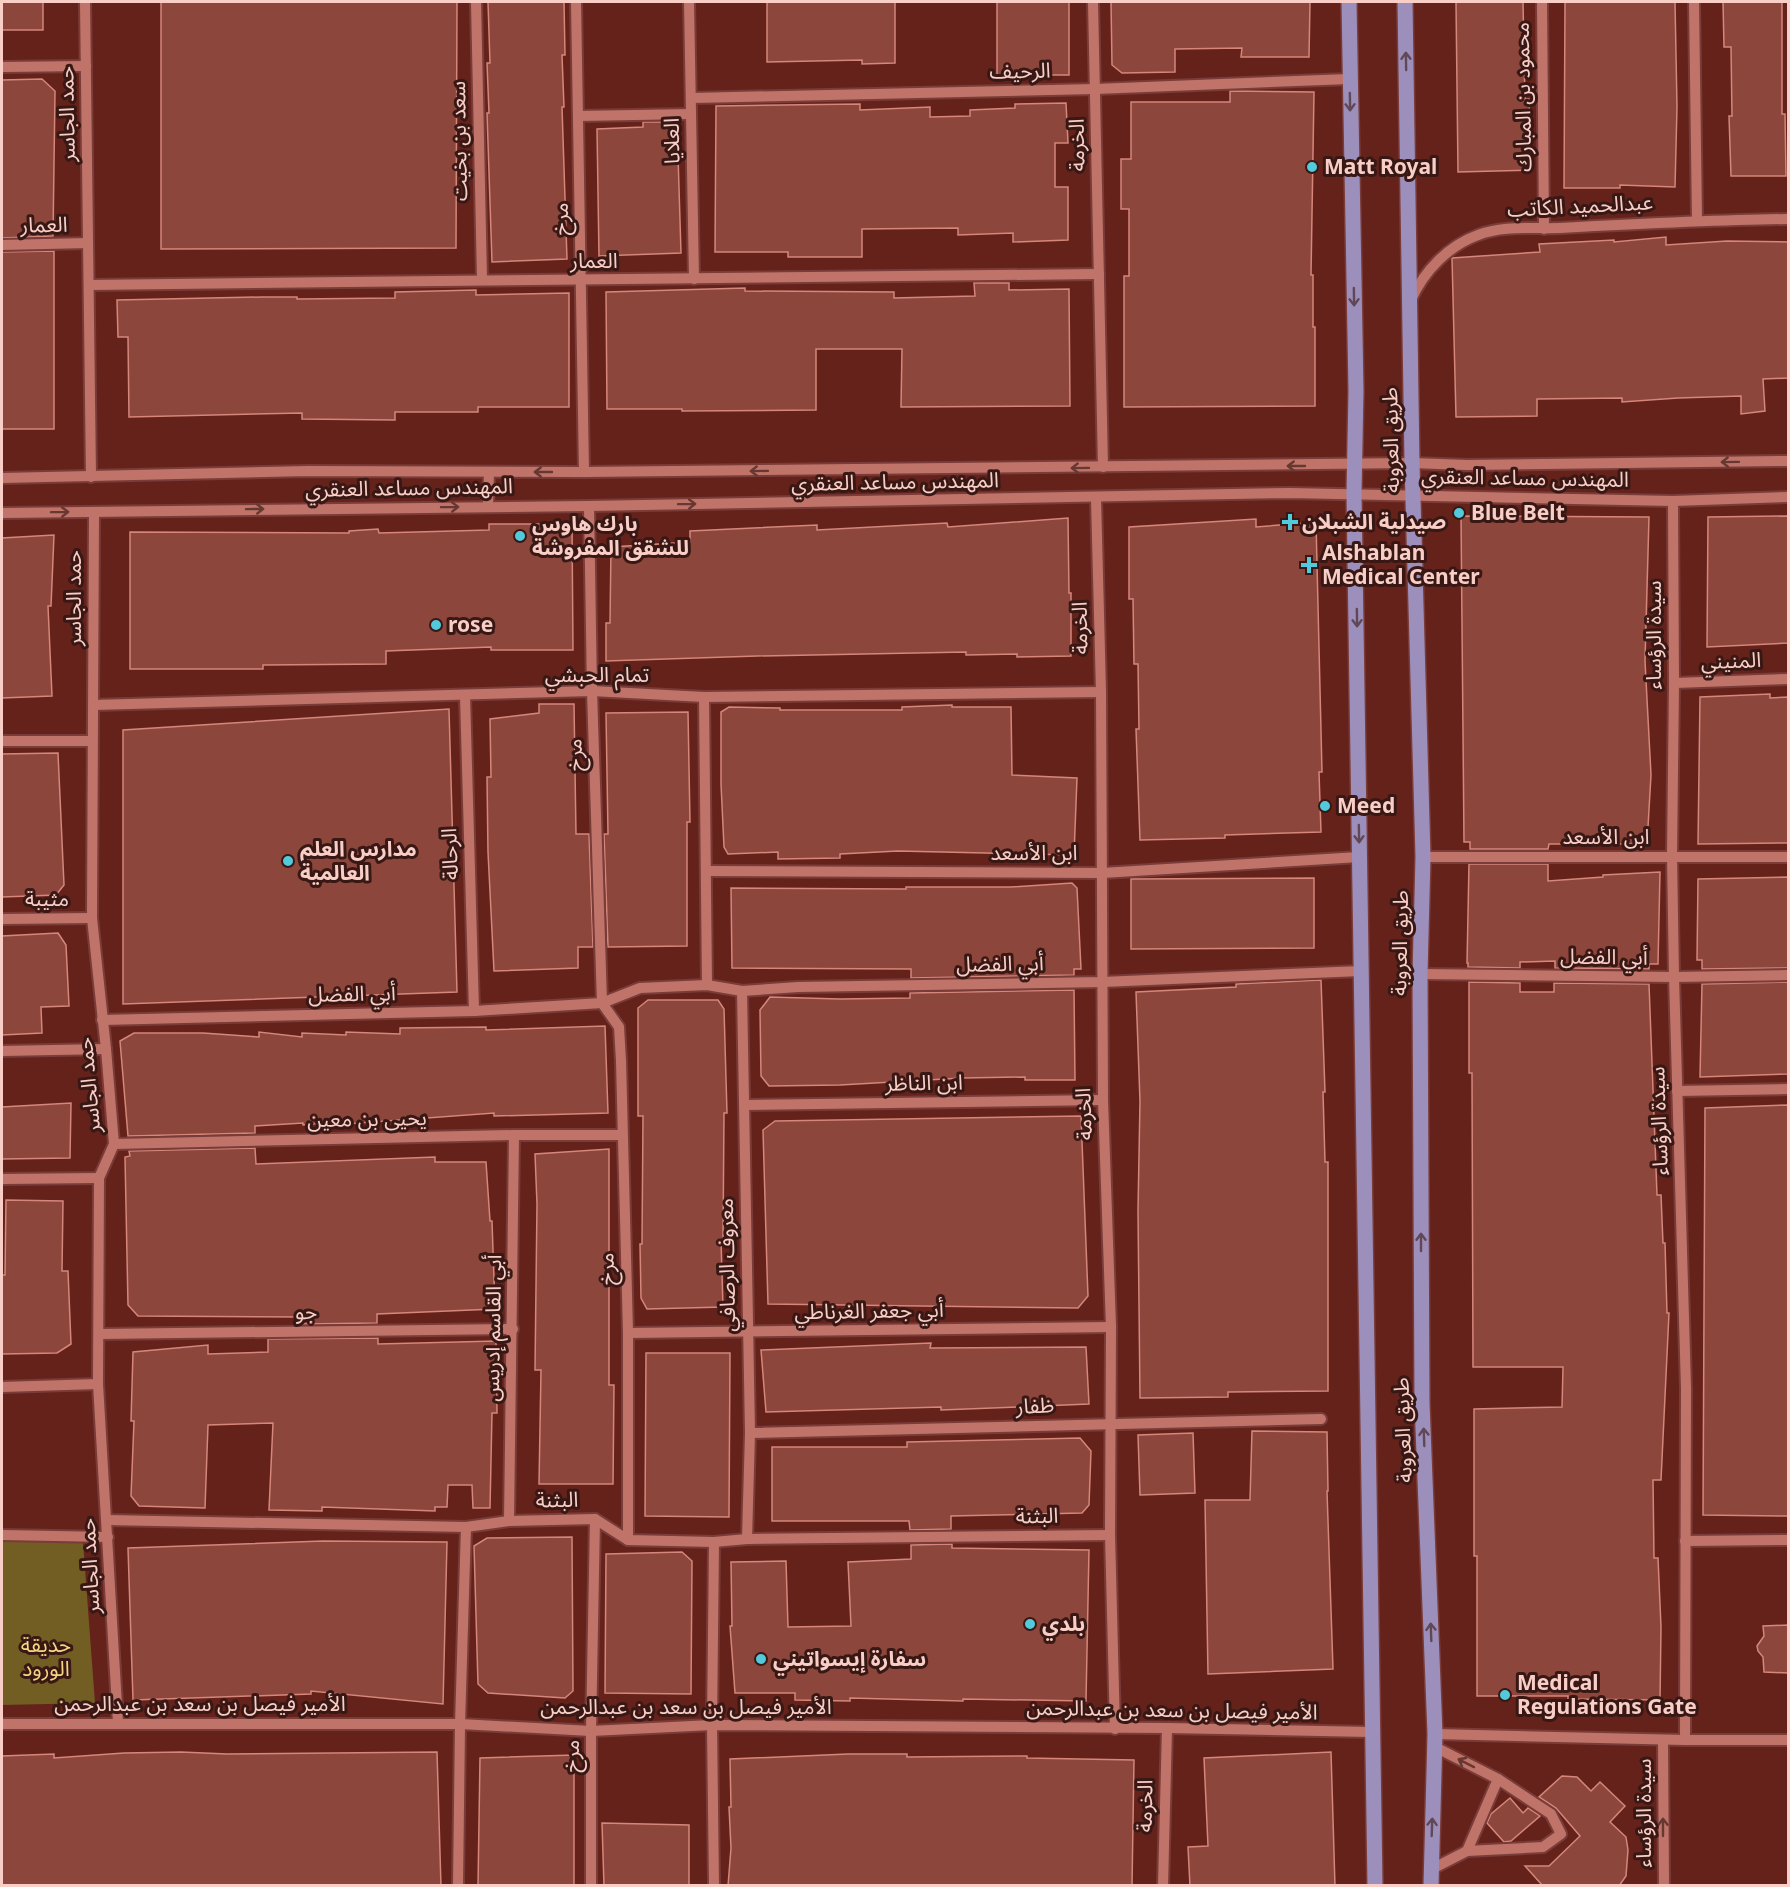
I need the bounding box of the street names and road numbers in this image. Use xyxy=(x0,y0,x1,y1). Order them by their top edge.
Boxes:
street label: محمود بن المبارك xyxy=(1507,22,1537,172)
street label: الرحيف xyxy=(989,55,1051,85)
street label: حمد الجاسر xyxy=(51,66,81,163)
street label: سعد بن بخيت xyxy=(443,81,473,201)
street label: العلايا xyxy=(657,118,685,164)
street label: الخرمة xyxy=(1062,119,1090,172)
street label: عبدالحميد الكاتب xyxy=(1506,187,1654,223)
street label: مرخ xyxy=(546,202,576,236)
street label: العمار xyxy=(19,210,68,238)
street label: العمار xyxy=(569,246,618,274)
street label: طريق العروبة xyxy=(1375,387,1405,493)
street label: المهندس مساعد العنقري xyxy=(1421,461,1629,496)
street label: المهندس مساعد العنقري xyxy=(791,465,999,500)
street label: المهندس مساعد العنقري xyxy=(305,471,513,506)
street label: حمد الجاسر xyxy=(59,550,87,647)
street label: سيدة الرؤساء xyxy=(1639,581,1667,689)
street label: الخرمة xyxy=(1065,602,1093,655)
street label: المنيني xyxy=(1700,645,1762,678)
street label: تمام الحبشي xyxy=(545,660,649,691)
street label: مرخ xyxy=(559,738,591,772)
street label: ابن الأسعد xyxy=(1562,822,1650,850)
street label: الرحالة xyxy=(434,828,464,881)
street label: ابن الأسعد xyxy=(990,838,1078,866)
street label: مثيبة xyxy=(25,884,69,912)
street label: طريق العروبة xyxy=(1384,890,1414,996)
street label: أبي الفضل xyxy=(1560,941,1648,974)
street label: أبي الفضل xyxy=(956,948,1044,981)
street label: أبي الفضل xyxy=(308,978,396,1011)
street label: حمد الجاسر xyxy=(70,1036,106,1135)
street label: سيدة الرؤساء xyxy=(1642,1066,1674,1176)
street label: ابن الناظر xyxy=(884,1067,963,1097)
street label: الخرمة xyxy=(1068,1087,1098,1141)
street label: يحيى بن معين xyxy=(307,1103,427,1133)
street label: معروف الرصافي xyxy=(711,1198,744,1332)
street label: مرخ xyxy=(591,1252,623,1286)
street label: أبي القاسم إدريس xyxy=(477,1254,510,1402)
street label: أبي جعفر الغرناطي xyxy=(794,1295,944,1328)
street label: جو xyxy=(295,1297,317,1325)
street label: طريق العروبة xyxy=(1386,1377,1418,1483)
street label: ظفار xyxy=(1014,1390,1055,1420)
street label: البثنة xyxy=(535,1485,579,1513)
street label: البثنة xyxy=(1015,1501,1059,1529)
street label: حمد الجاسر xyxy=(73,1517,106,1616)
street label: الأمير فيصل بن سعد بن عبدالرحمن xyxy=(54,1689,346,1717)
street label: الأمير فيصل بن سعد بن عبدالرحمن xyxy=(540,1692,832,1720)
street label: الأمير فيصل بن سعد بن عبدالرحمن xyxy=(1026,1692,1318,1726)
street label: مرخ xyxy=(557,1740,587,1772)
street label: سيدة الرؤساء xyxy=(1629,1759,1657,1867)
street label: الخرمة xyxy=(1130,1779,1158,1832)

